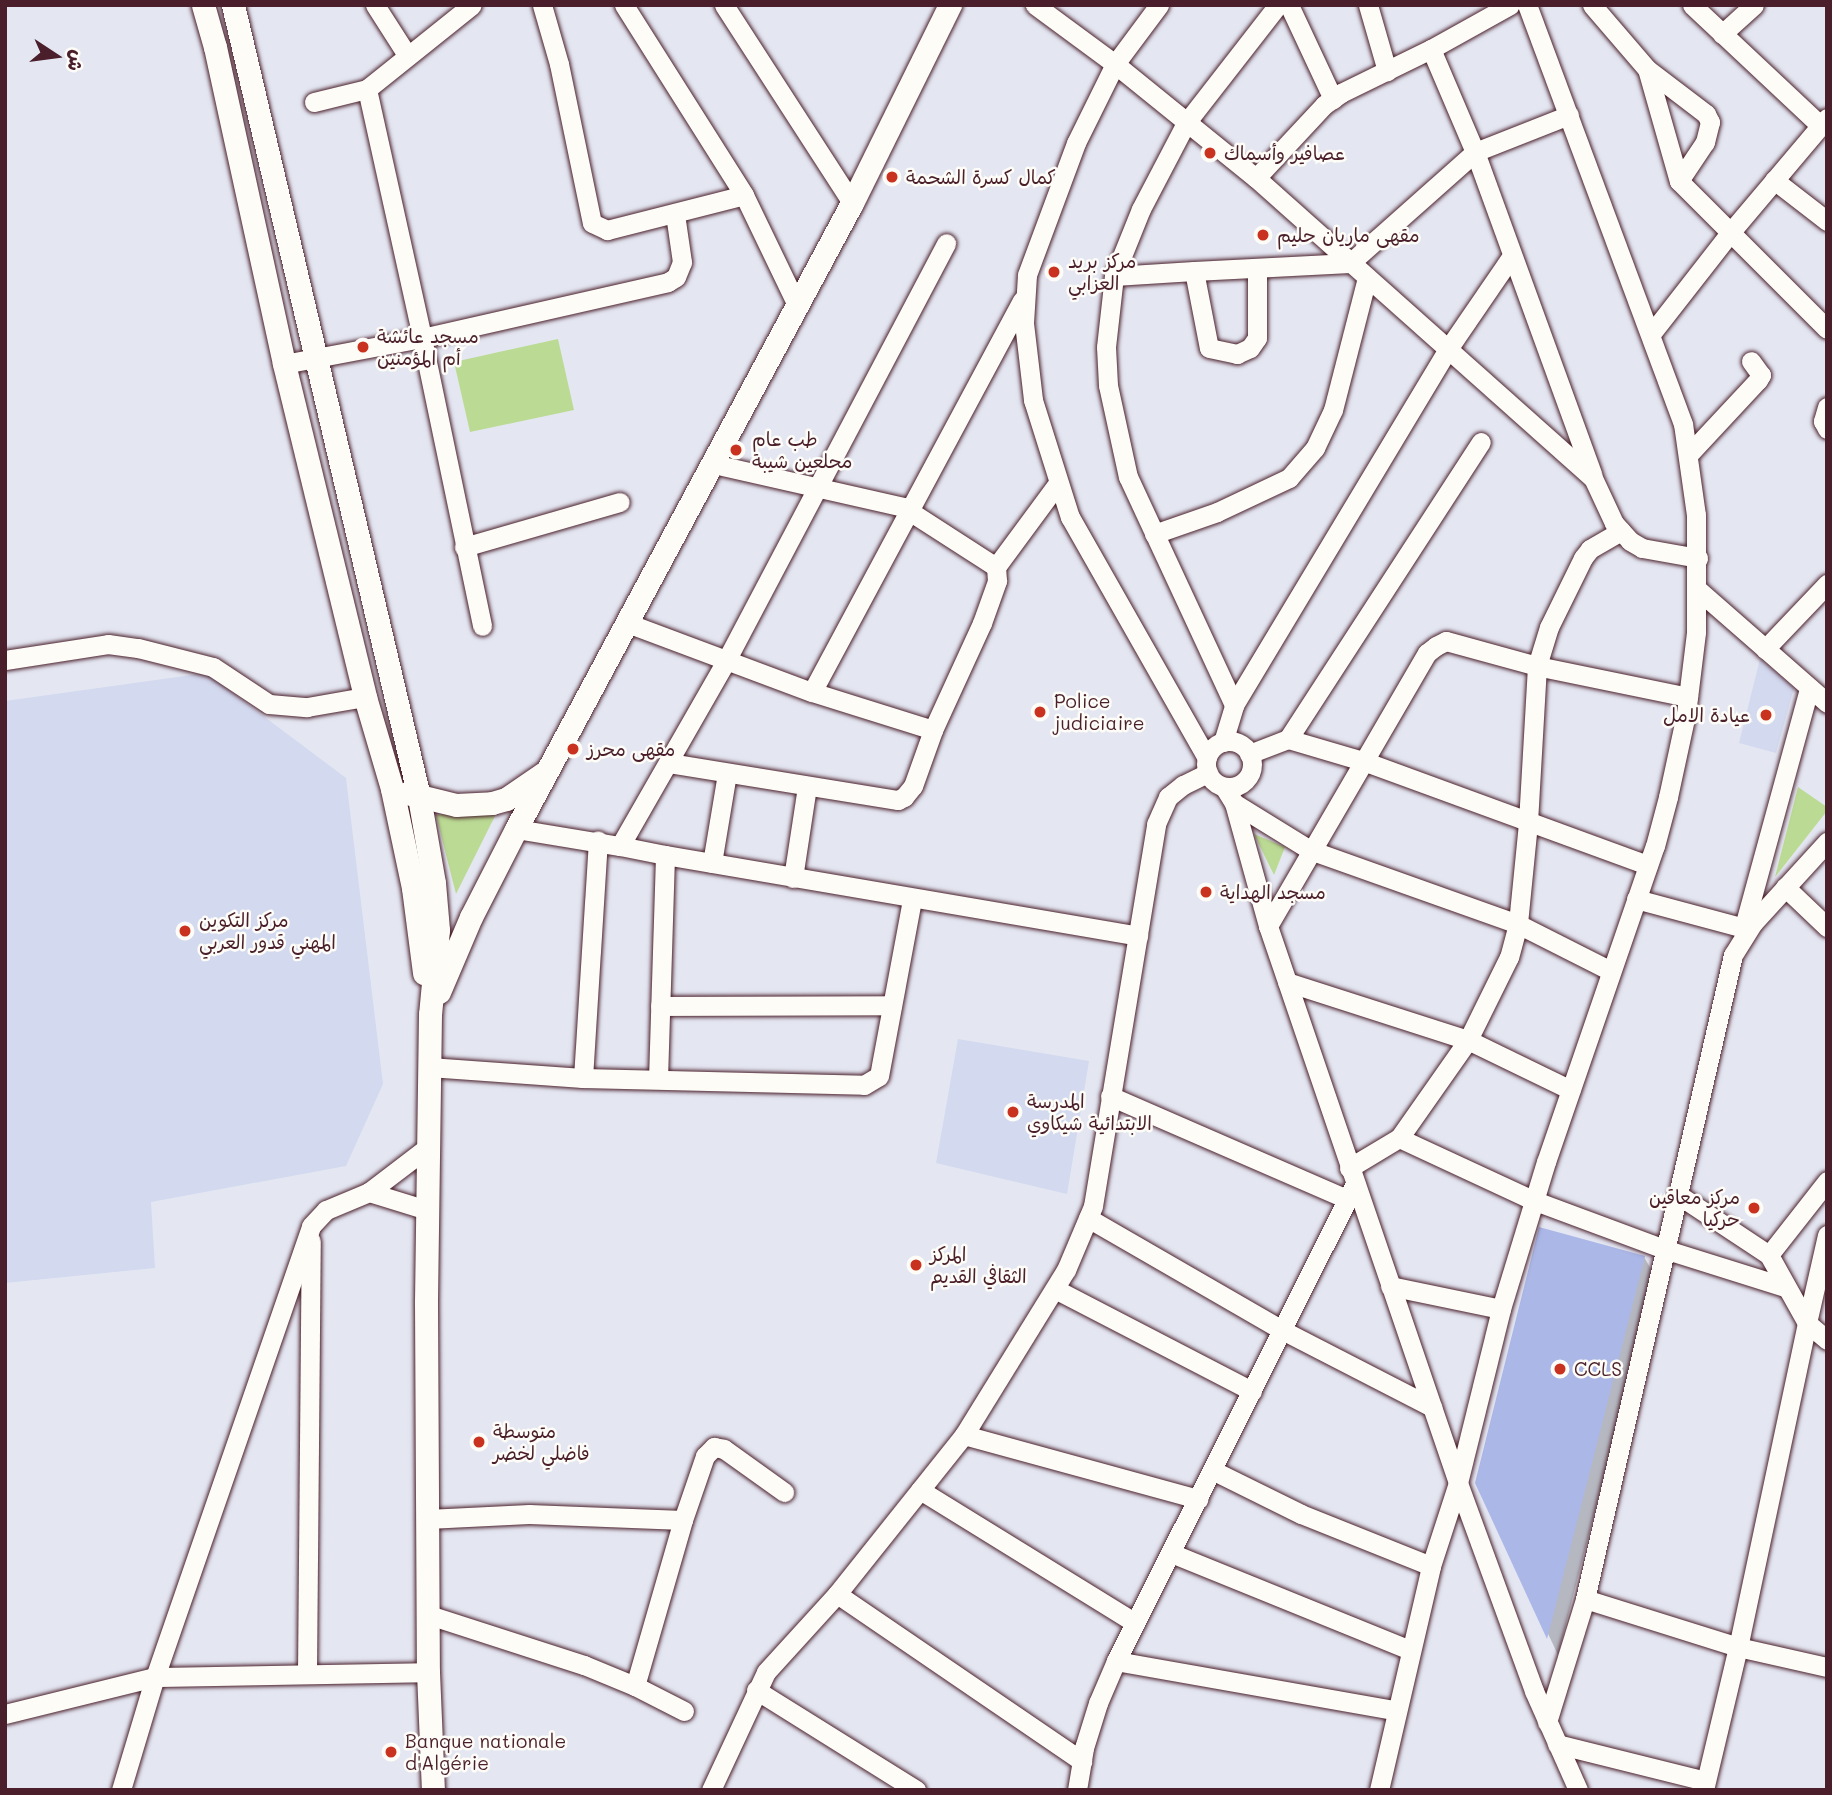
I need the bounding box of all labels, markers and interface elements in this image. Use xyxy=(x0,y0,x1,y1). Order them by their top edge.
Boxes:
north arrow xyxy=(21,21,91,91)
text: ش xyxy=(62,48,91,74)
place label: عصافير وأسماك xyxy=(1224,142,1345,164)
marker: عصافير وأسماك xyxy=(1202,145,1218,161)
place label: كمال كسرة الشحمة xyxy=(906,166,1056,188)
marker: كمال كسرة الشحمة xyxy=(884,169,900,185)
place label: مقهى ماريان حليم xyxy=(1277,224,1419,246)
marker: مقهى ماريان حليم xyxy=(1255,227,1271,243)
place label: مركز بريد العزابي xyxy=(1068,250,1136,294)
marker: مركز بريد العزابي xyxy=(1046,264,1062,280)
place label: مسجد عائشة أم المؤمنين xyxy=(377,325,479,369)
marker: مسجد عائشة أم المؤمنين xyxy=(355,339,371,355)
place label: طب عام محلعين شيبة xyxy=(752,428,852,472)
marker: طب عام محلعين شيبة xyxy=(726,440,746,460)
place label: Police judiciaire xyxy=(1054,690,1145,734)
marker: Police judiciaire xyxy=(1032,704,1048,720)
place label: عيادة الامل xyxy=(1663,704,1750,726)
marker: عيادة الامل xyxy=(1756,705,1776,725)
place label: مقهى محرز xyxy=(587,738,675,760)
marker: مقهى محرز xyxy=(565,741,581,757)
place label: مسجد الهداية xyxy=(1220,881,1326,903)
marker: مسجد الهداية xyxy=(1198,884,1214,900)
place label: مركز التكوين المهني قدور العربي xyxy=(199,909,336,953)
marker: مركز التكوين المهني قدور العربي xyxy=(177,923,193,939)
place label: المدرسة الابتدائية شيكاوي xyxy=(1027,1090,1152,1134)
marker: المدرسة الابتدائية شيكاوي xyxy=(1005,1104,1021,1120)
place label: مركز معاقين حركيا xyxy=(1649,1186,1740,1230)
marker: مركز معاقين حركيا xyxy=(1746,1200,1762,1216)
place label: المركز الثقافي القديم xyxy=(930,1243,1027,1287)
marker: المركز الثقافي القديم xyxy=(908,1257,924,1273)
place label: CCLS xyxy=(1574,1358,1622,1380)
marker: CCLS xyxy=(1552,1361,1568,1377)
place label: متوسطة فاضلي لخضر xyxy=(493,1420,590,1464)
marker: متوسطة فاضلي لخضر xyxy=(471,1434,487,1450)
place label: Banque nationale d'Algérie xyxy=(405,1730,566,1774)
marker: Banque nationale d'Algérie xyxy=(383,1744,399,1760)

